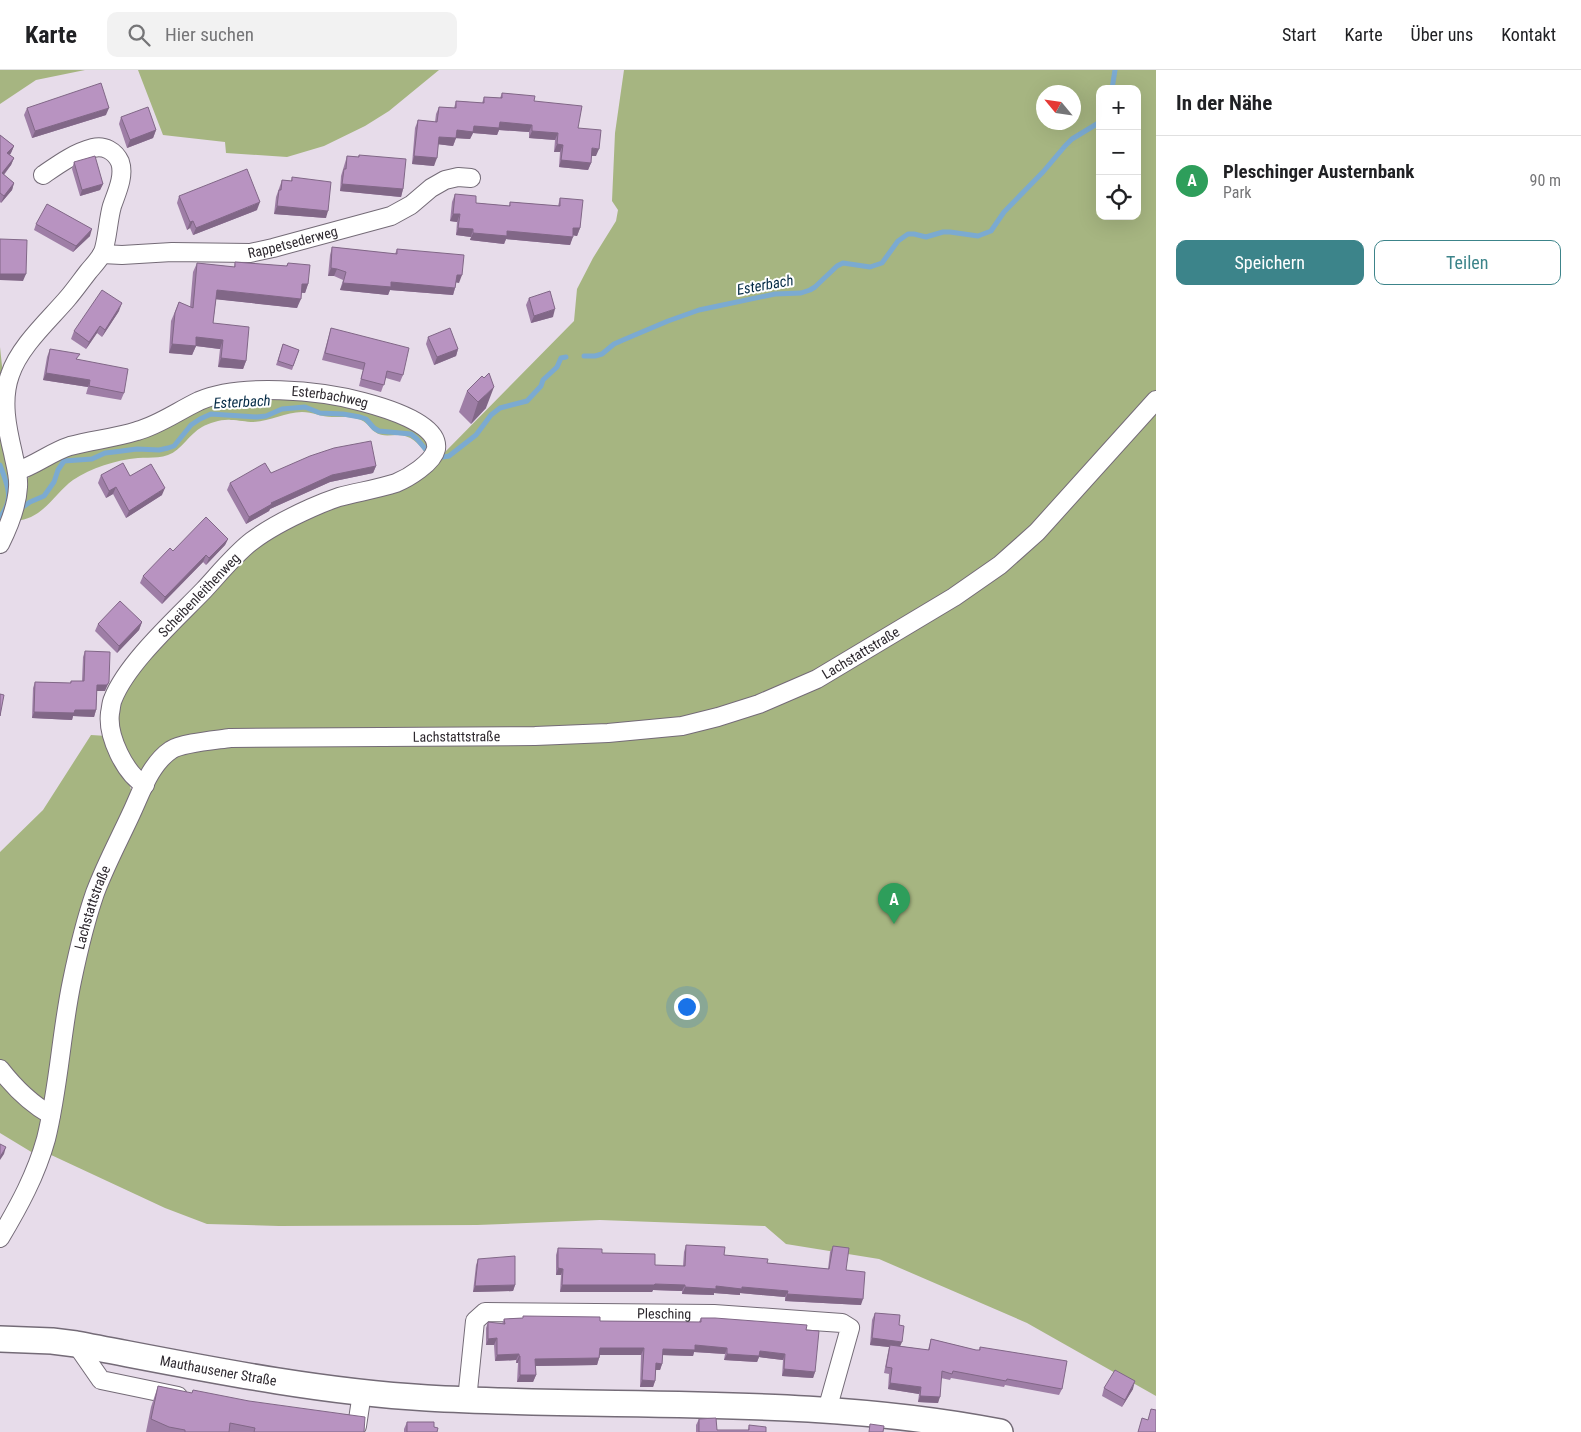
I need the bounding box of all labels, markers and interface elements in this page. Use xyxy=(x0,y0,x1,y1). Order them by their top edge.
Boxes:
search box xyxy=(107,12,457,57)
text: Karte xyxy=(25,21,77,49)
icon: search xyxy=(125,21,153,49)
text: Hier suchen xyxy=(165,23,254,46)
text: Start xyxy=(1282,24,1316,45)
text: Karte xyxy=(1344,24,1383,45)
text: Über uns xyxy=(1411,24,1473,45)
text: Kontakt xyxy=(1501,24,1556,45)
north arrow xyxy=(1036,85,1081,130)
map controls xyxy=(1096,85,1141,220)
button: + xyxy=(1096,85,1141,130)
text: In der Nähe xyxy=(1176,91,1272,115)
button: − xyxy=(1096,130,1141,175)
text: Pleschinger Austernbank xyxy=(1223,160,1414,183)
text: A xyxy=(1187,171,1197,190)
text: 90 m xyxy=(1529,171,1561,190)
button: locate xyxy=(1096,175,1141,220)
text: Park xyxy=(1223,183,1252,202)
street label: Rappetsederweg xyxy=(246,223,339,261)
button: Speichern xyxy=(1176,240,1364,285)
button: Teilen xyxy=(1374,240,1561,285)
water label: Esterbach xyxy=(735,271,795,299)
street label: Esterbachweg xyxy=(291,383,370,411)
water label: Esterbach xyxy=(213,392,271,412)
street label: Scheibenleithenweg xyxy=(155,550,243,640)
street label: Lachstattstraße xyxy=(819,623,903,682)
street label: Lachstattstraße xyxy=(413,728,501,745)
street label: Lachstattstraße xyxy=(71,863,114,951)
pin: A xyxy=(878,883,910,924)
your location xyxy=(674,994,700,1020)
street label: Plesching xyxy=(637,1305,691,1322)
street label: Mauthausener Straße xyxy=(159,1352,278,1389)

